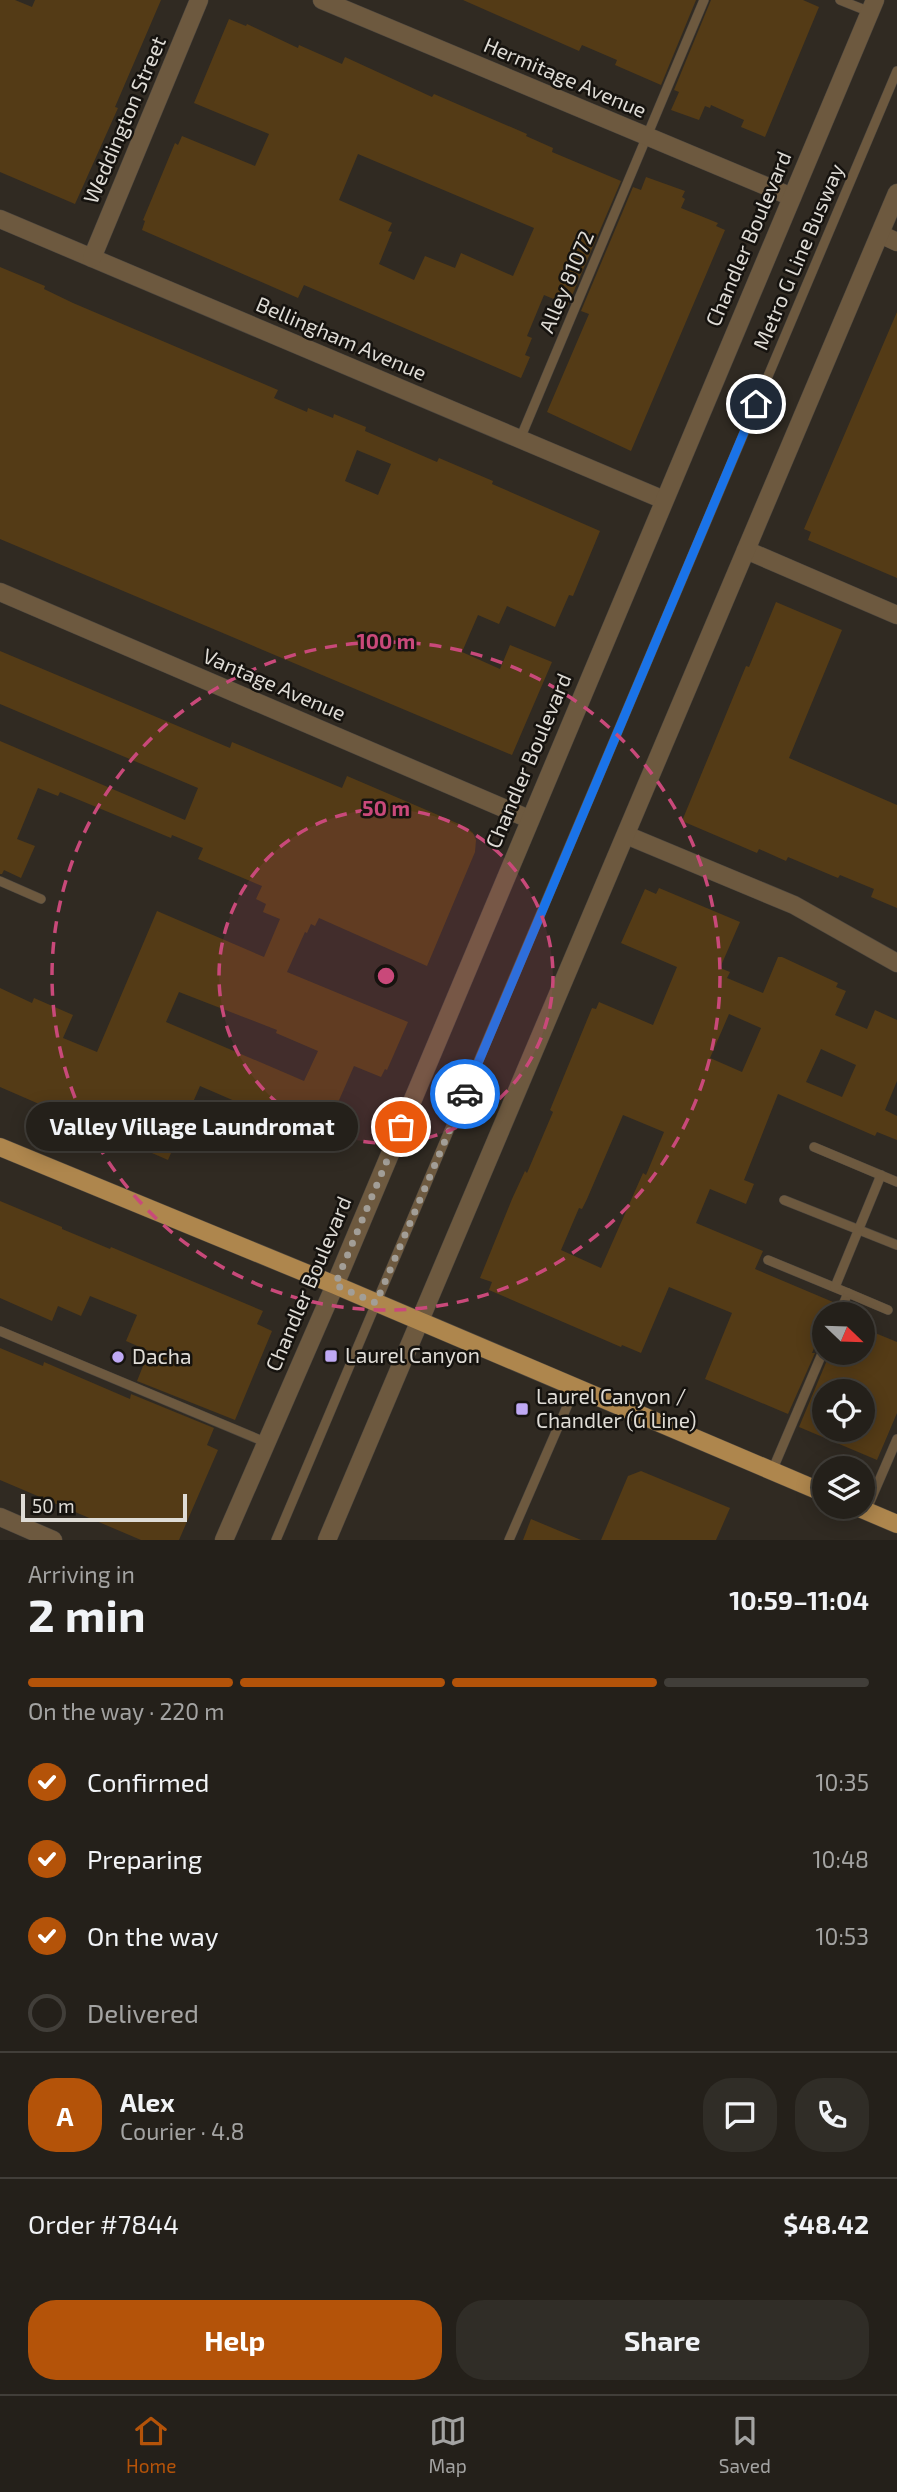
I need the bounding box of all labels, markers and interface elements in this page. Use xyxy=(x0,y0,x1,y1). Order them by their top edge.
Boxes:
street label: Hermitage Avenue xyxy=(480,31,651,122)
street label: Weddington Street xyxy=(77,32,170,207)
street label: Chandler Boulevard xyxy=(700,147,796,329)
street label: Metro G Line Busway xyxy=(747,159,848,353)
street label: Alley 81072 xyxy=(533,227,598,336)
street label: Bellingham Avenue xyxy=(253,290,431,385)
pin xyxy=(726,374,786,434)
icon: home xyxy=(737,385,775,423)
text: 100 m xyxy=(357,628,415,653)
street label: Vantage Avenue xyxy=(199,642,350,725)
street label: Chandler Boulevard xyxy=(480,669,576,851)
text: 50 m xyxy=(362,795,410,820)
centre of rings xyxy=(374,964,398,988)
courier xyxy=(430,1059,500,1129)
icon: car xyxy=(446,1075,484,1113)
pin xyxy=(371,1097,431,1157)
callout: Valley Village Laundromat xyxy=(26,1102,359,1152)
icon: bag xyxy=(382,1108,420,1146)
text: Valley Village Laundromat xyxy=(49,1112,335,1140)
street label: Chandler Boulevard xyxy=(260,1192,356,1374)
north arrow xyxy=(812,1302,875,1365)
map controls xyxy=(812,1302,875,1519)
place label: Laurel Canyon xyxy=(345,1342,480,1367)
place label: Dacha xyxy=(132,1343,191,1368)
marker: Laurel Canyon xyxy=(323,1348,339,1364)
marker: Dacha xyxy=(110,1349,126,1365)
button: locate xyxy=(812,1379,875,1442)
place label: Laurel Canyon / Chandler (G Line) xyxy=(536,1383,697,1432)
marker: Laurel Canyon / Chandler (G Line) xyxy=(514,1401,530,1417)
button: layers xyxy=(812,1456,875,1519)
scale bar xyxy=(21,1491,187,1523)
text: 50 m xyxy=(32,1494,75,1517)
text: Arriving in xyxy=(28,1560,135,1588)
text: 10:59–11:04 xyxy=(729,1584,869,1615)
text: 2 min xyxy=(28,1586,146,1641)
text: On the way · 220 m xyxy=(28,1697,224,1725)
icon: check xyxy=(28,1763,66,1801)
text: Confirmed xyxy=(87,1766,210,1797)
text: 10:35 xyxy=(815,1768,869,1796)
icon: check xyxy=(28,1840,66,1878)
text: Preparing xyxy=(87,1843,202,1874)
text: 10:48 xyxy=(812,1845,869,1873)
icon: check xyxy=(28,1917,66,1955)
text: On the way xyxy=(87,1920,218,1951)
text: 10:53 xyxy=(815,1922,869,1950)
text: Delivered xyxy=(87,1997,199,2028)
button: chat xyxy=(703,2078,777,2152)
button: phone xyxy=(795,2078,869,2152)
text: Alex xyxy=(120,2086,175,2117)
text: A xyxy=(57,2100,73,2131)
text: Courier · 4.8 xyxy=(120,2117,244,2145)
text: Order #7844 xyxy=(28,2208,179,2239)
text: $48.42 xyxy=(783,2208,869,2239)
button: Help xyxy=(28,2300,442,2380)
button: Share xyxy=(456,2300,869,2380)
tab: Home xyxy=(126,2412,176,2477)
tab: Map xyxy=(429,2412,467,2477)
tab: Saved xyxy=(719,2412,771,2477)

